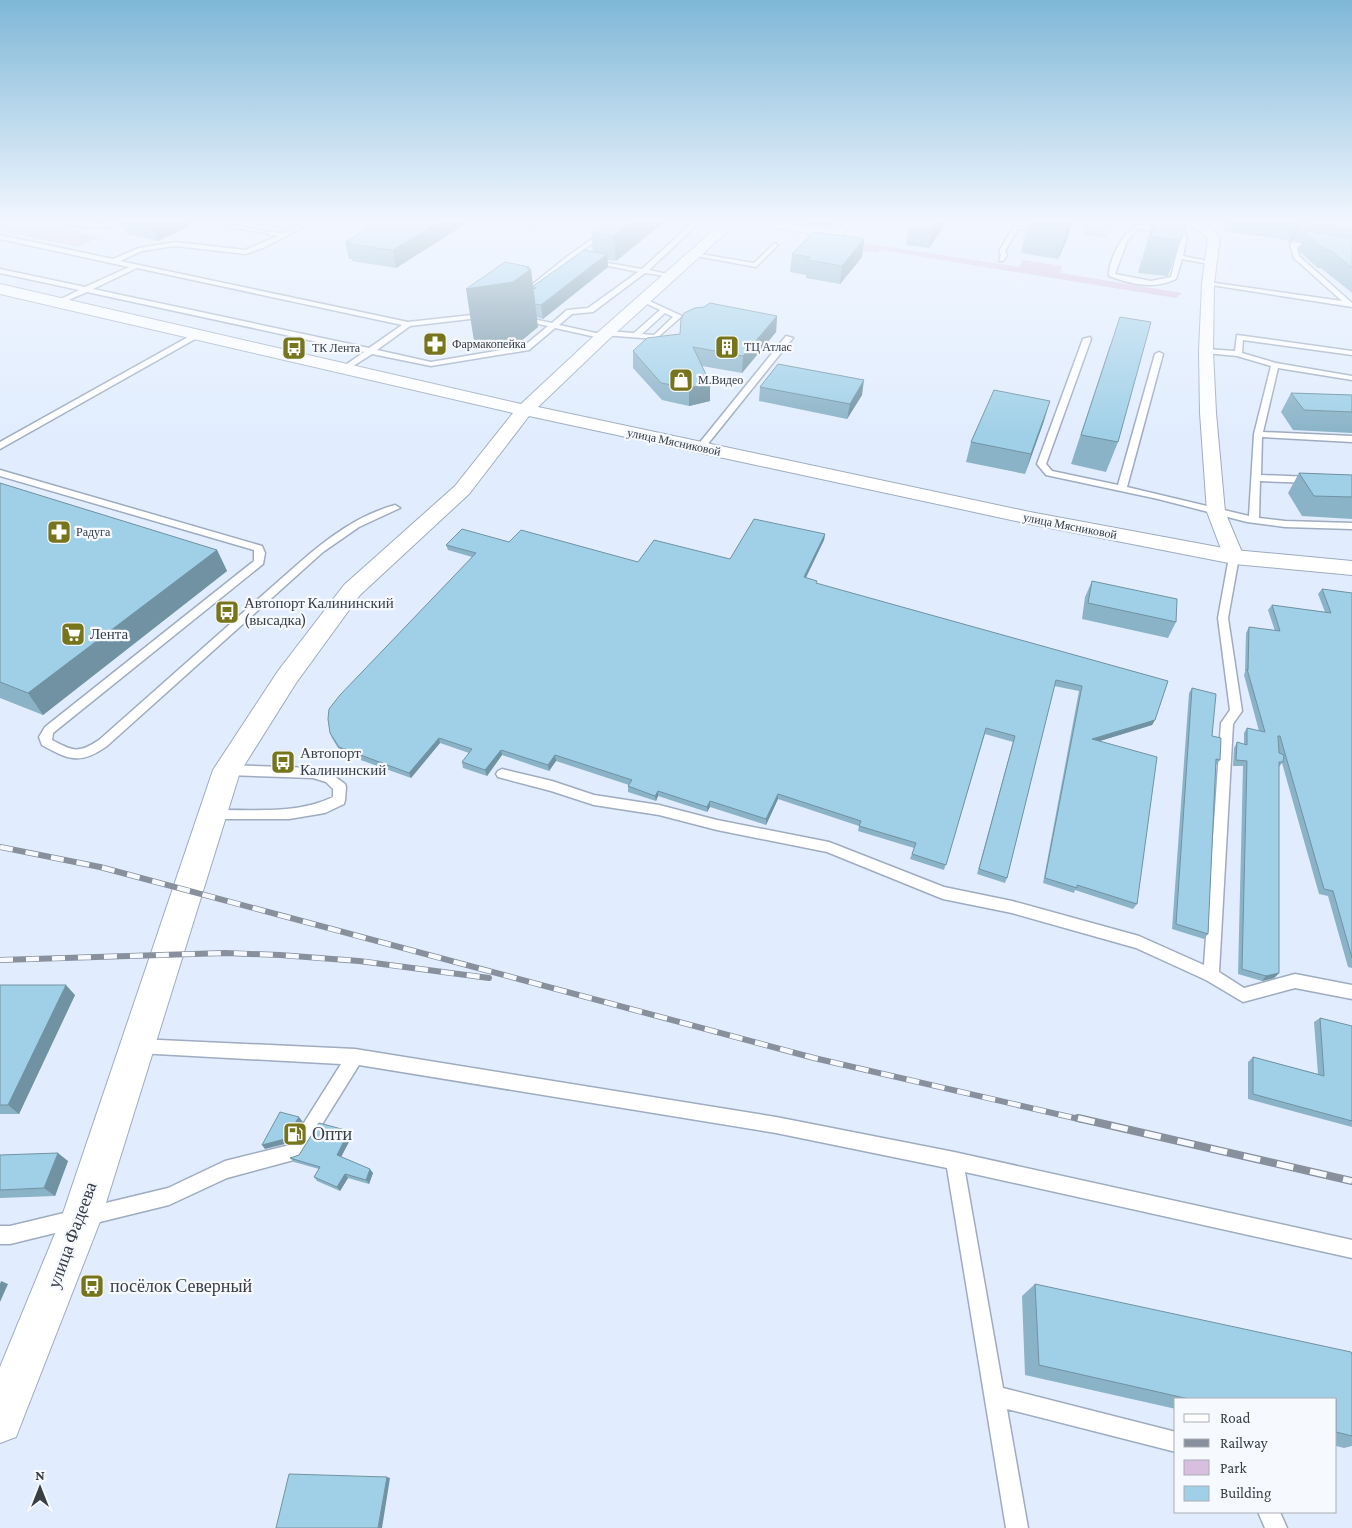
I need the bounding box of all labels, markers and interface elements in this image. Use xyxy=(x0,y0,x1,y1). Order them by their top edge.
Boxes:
pharmacy icon: Фармакопейка xyxy=(422,331,448,357)
building icon: ТЦ Атлас xyxy=(714,334,740,360)
bus stop icon: ТК Лента xyxy=(281,335,307,361)
place label: Фармакопейка xyxy=(452,337,527,351)
place label: ТЦ Атлас xyxy=(744,340,792,354)
place label: ТК Лента xyxy=(312,341,361,355)
shop icon: М.Видео xyxy=(668,367,694,393)
place label: М.Видео xyxy=(698,373,743,387)
street label: улица Мясниковой xyxy=(626,425,723,459)
street label: улица Мясниковой xyxy=(1022,510,1119,542)
pharmacy icon: Радуга xyxy=(46,519,72,545)
place label: Радуга xyxy=(76,525,111,539)
place label: Автопорт Калининский (высадка) xyxy=(244,595,394,629)
bus stop icon: Автопорт Калининский (высадка) xyxy=(214,599,240,625)
supermarket icon: Лента xyxy=(60,621,86,647)
place label: Лента xyxy=(90,626,128,642)
place label: Автопорт Калининский xyxy=(300,745,386,778)
bus stop icon: Автопорт Калининский xyxy=(270,749,296,775)
fuel station icon: Опти xyxy=(282,1121,308,1147)
place label: Опти xyxy=(312,1124,352,1144)
street label: улица Фадеева xyxy=(44,1179,100,1291)
bus stop icon: посёлок Северный xyxy=(79,1273,105,1299)
place label: посёлок Северный xyxy=(110,1276,252,1296)
legend xyxy=(1174,1398,1337,1513)
text: Road xyxy=(1220,1410,1251,1426)
text: Railway xyxy=(1220,1435,1268,1452)
text: Park xyxy=(1220,1460,1247,1476)
north arrow xyxy=(15,1463,65,1513)
text: N xyxy=(35,1467,45,1483)
text: Building xyxy=(1220,1485,1271,1502)

